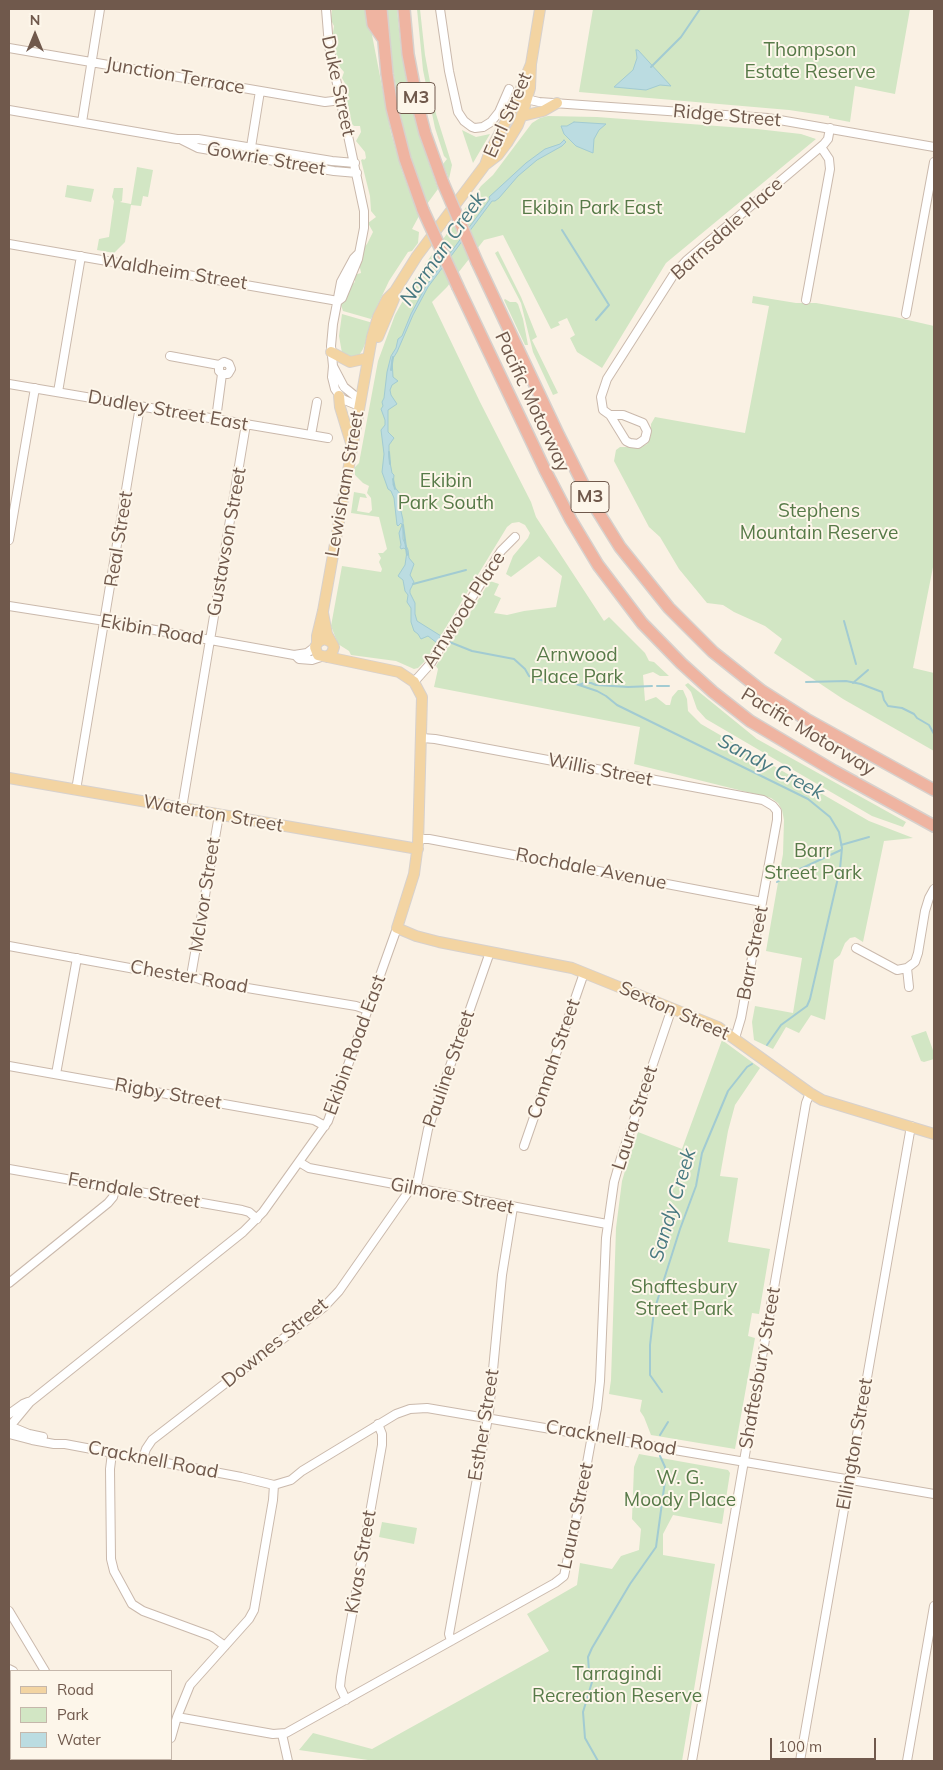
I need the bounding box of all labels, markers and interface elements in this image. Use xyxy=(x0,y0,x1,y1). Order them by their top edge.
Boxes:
north arrow xyxy=(10,10,60,60)
text: N xyxy=(30,11,40,29)
street label: Duke Street xyxy=(316,33,360,139)
park label: Thompson Estate Reserve xyxy=(744,39,876,83)
street label: Junction Terrace xyxy=(104,53,246,99)
street label: Earl Street xyxy=(479,69,537,161)
road number: M3 xyxy=(397,82,435,114)
street label: Ridge Street xyxy=(672,100,782,132)
street label: Gowrie Street xyxy=(205,137,327,181)
street label: Barnsdale Place xyxy=(667,173,787,285)
water label: Norman Creek xyxy=(395,188,491,310)
park label: Ekibin Park East xyxy=(522,197,662,219)
street label: Waldheim Street xyxy=(99,249,249,295)
street label: Pacific Motorway xyxy=(490,328,574,476)
street label: Dudley Street East xyxy=(86,386,250,436)
street label: Lewisham Street xyxy=(321,409,369,559)
street label: Gustavson Street xyxy=(203,466,251,618)
park label: Ekibin Park South xyxy=(398,470,494,514)
road number: M3 xyxy=(571,482,609,512)
street label: Real Street xyxy=(100,489,138,589)
park label: Stephens Mountain Reserve xyxy=(740,500,898,544)
street label: Arnwood Place xyxy=(418,548,510,672)
street label: Ekibin Road xyxy=(99,610,205,650)
park label: Arnwood Place Park xyxy=(531,644,623,688)
street label: Pacific Motorway xyxy=(737,683,879,781)
water label: Sandy Creek xyxy=(714,729,828,805)
street label: Willis Street xyxy=(546,749,654,791)
street label: Waterton Street xyxy=(141,790,285,838)
street label: McIvor Street xyxy=(185,836,225,954)
park label: Barr Street Park xyxy=(764,840,862,884)
street label: Rochdale Avenue xyxy=(514,843,668,895)
street label: Barr Street xyxy=(733,904,773,1002)
street label: Chester Road xyxy=(128,955,250,999)
street label: Ekibin Road East xyxy=(319,972,391,1118)
street label: Sexton Street xyxy=(615,977,733,1045)
street label: Connah Street xyxy=(523,996,585,1122)
street label: Pauline Street xyxy=(418,1007,480,1131)
street label: Laura Street xyxy=(607,1063,663,1173)
street label: Rigby Street xyxy=(113,1073,223,1115)
water label: Sandy Creek xyxy=(644,1146,702,1264)
street label: Ferndale Street xyxy=(66,1168,202,1214)
street label: Gilmore Street xyxy=(388,1173,516,1219)
park label: Shaftesbury Street Park xyxy=(631,1276,737,1320)
street label: Shaftesbury Street xyxy=(735,1285,785,1451)
street label: Downes Street xyxy=(217,1293,333,1393)
street label: Esther Street xyxy=(464,1367,504,1483)
street label: Ellington Street xyxy=(832,1376,878,1512)
street label: Cracknell Road xyxy=(544,1415,678,1461)
street label: Cracknell Road xyxy=(86,1436,220,1484)
street label: Laura Street xyxy=(554,1461,598,1571)
park label: W. G. Moody Place xyxy=(624,1467,736,1511)
street label: Kivas Street xyxy=(341,1508,381,1616)
park label: Tarragindi Recreation Reserve xyxy=(532,1663,702,1707)
legend xyxy=(10,1670,172,1760)
text: Road xyxy=(57,1680,94,1699)
text: Park xyxy=(57,1705,89,1724)
scale bar xyxy=(773,1728,879,1760)
text: Water xyxy=(57,1730,101,1749)
text: 100 m xyxy=(778,1737,822,1756)

